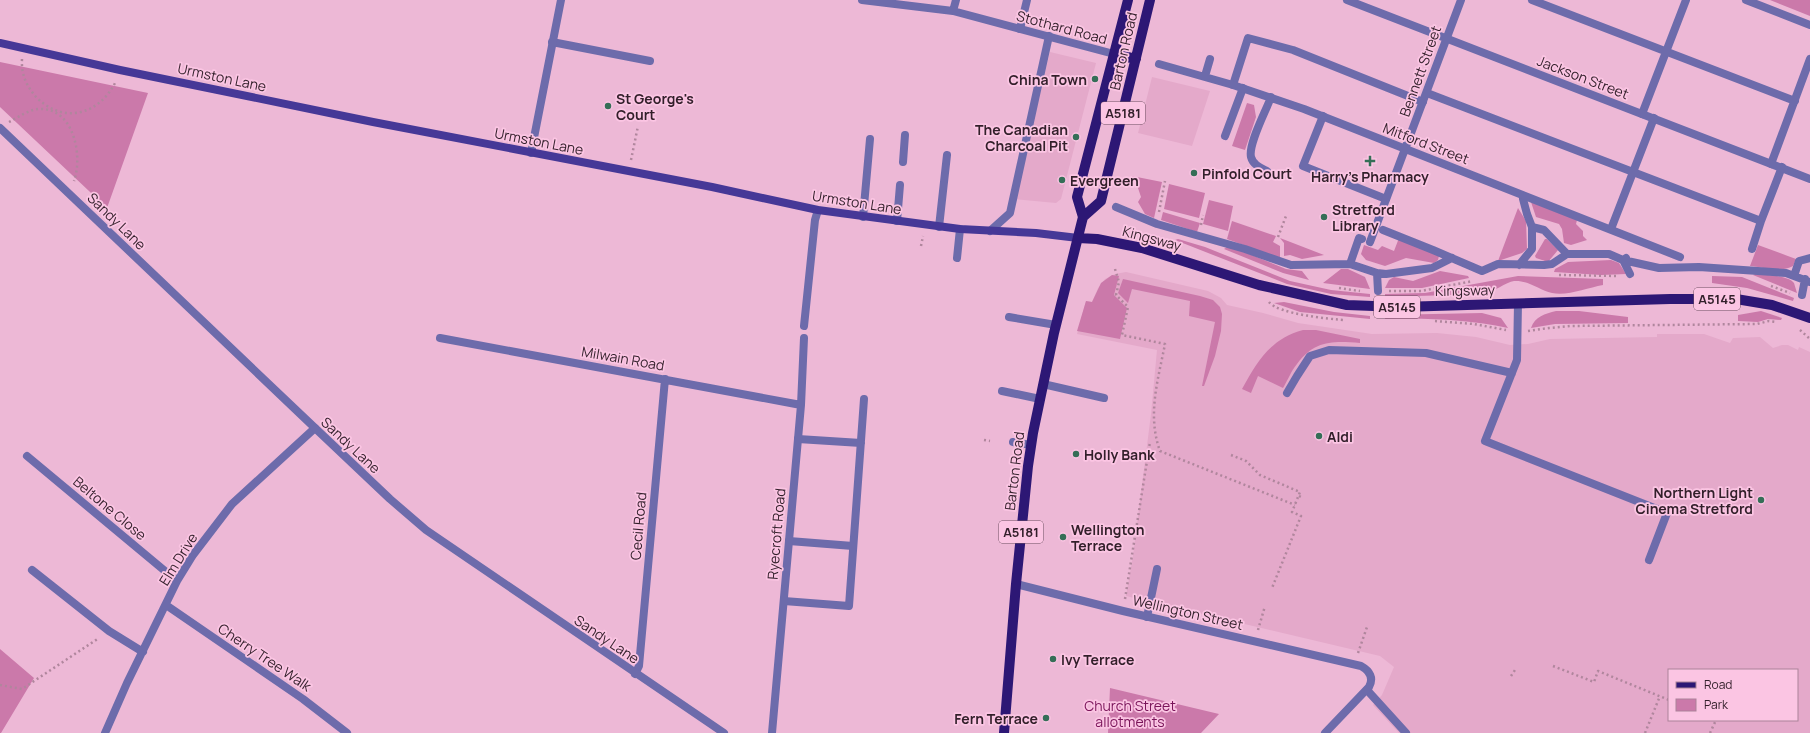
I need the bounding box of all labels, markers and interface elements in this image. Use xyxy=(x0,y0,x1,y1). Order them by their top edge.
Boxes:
street label: Stothard Road xyxy=(1015,6,1109,48)
street label: Barton Road xyxy=(1105,10,1141,92)
street label: Bennett Street xyxy=(1395,22,1445,119)
street label: Jackson Street xyxy=(1534,51,1632,103)
street label: Urmston Lane xyxy=(176,58,268,96)
place label: China Town xyxy=(1009,70,1087,89)
marker: China Town xyxy=(1090,74,1100,84)
place label: St George's Court xyxy=(616,89,694,124)
marker: St George's Court xyxy=(603,101,613,111)
road number: A5181 xyxy=(1101,102,1145,124)
street label: Mitford Street xyxy=(1380,118,1472,168)
place label: The Canadian Charcoal Pit xyxy=(975,120,1068,155)
street label: Urmston Lane xyxy=(493,123,585,159)
marker: The Canadian Charcoal Pit xyxy=(1071,132,1081,142)
marker: Harry's Pharmacy xyxy=(1365,156,1375,166)
place label: Pinfold Court xyxy=(1202,164,1292,183)
place label: Harry's Pharmacy xyxy=(1311,167,1429,186)
marker: Pinfold Court xyxy=(1189,168,1199,178)
place label: Evergreen xyxy=(1070,171,1139,190)
marker: Evergreen xyxy=(1057,175,1067,185)
street label: Urmston Lane xyxy=(811,186,903,218)
street label: Sandy Lane xyxy=(84,188,150,254)
place label: Stretford Library xyxy=(1332,200,1395,235)
marker: Stretford Library xyxy=(1319,212,1329,222)
street label: Kingsway xyxy=(1120,221,1184,255)
street label: Kingsway xyxy=(1435,280,1496,300)
road number: A5145 xyxy=(1694,288,1740,310)
road number: A5145 xyxy=(1374,296,1420,318)
street label: Milwain Road xyxy=(580,341,666,375)
street label: Sandy Lane xyxy=(317,413,385,477)
place label: Aldi xyxy=(1327,427,1353,446)
street label: Barton Road xyxy=(1000,430,1028,512)
marker: Aldi xyxy=(1314,431,1324,441)
place label: Holly Bank xyxy=(1084,445,1155,464)
marker: Holly Bank xyxy=(1071,449,1081,459)
street label: Beltone Close xyxy=(69,472,151,544)
place label: Northern Light Cinema Stretford xyxy=(1635,483,1753,518)
street label: Ryecroft Road xyxy=(763,488,789,580)
street label: Cecil Road xyxy=(626,491,650,561)
marker: Northern Light Cinema Stretford xyxy=(1756,495,1766,505)
place label: Wellington Terrace xyxy=(1071,520,1145,555)
road number: A5181 xyxy=(999,521,1043,543)
street label: Elm Drive xyxy=(154,529,202,589)
marker: Wellington Terrace xyxy=(1058,532,1068,542)
street label: Wellington Street xyxy=(1131,590,1245,634)
street label: Sandy Lane xyxy=(571,610,643,668)
street label: Cherry Tree Walk xyxy=(215,619,316,696)
place label: Ivy Terrace xyxy=(1061,650,1134,669)
marker: Ivy Terrace xyxy=(1048,654,1058,664)
legend xyxy=(1668,669,1798,721)
text: Road xyxy=(1704,676,1732,693)
park label: Church Street allotments xyxy=(1084,696,1176,731)
text: Park xyxy=(1704,696,1729,713)
place label: Fern Terrace xyxy=(954,709,1038,728)
marker: Fern Terrace xyxy=(1041,713,1051,723)

